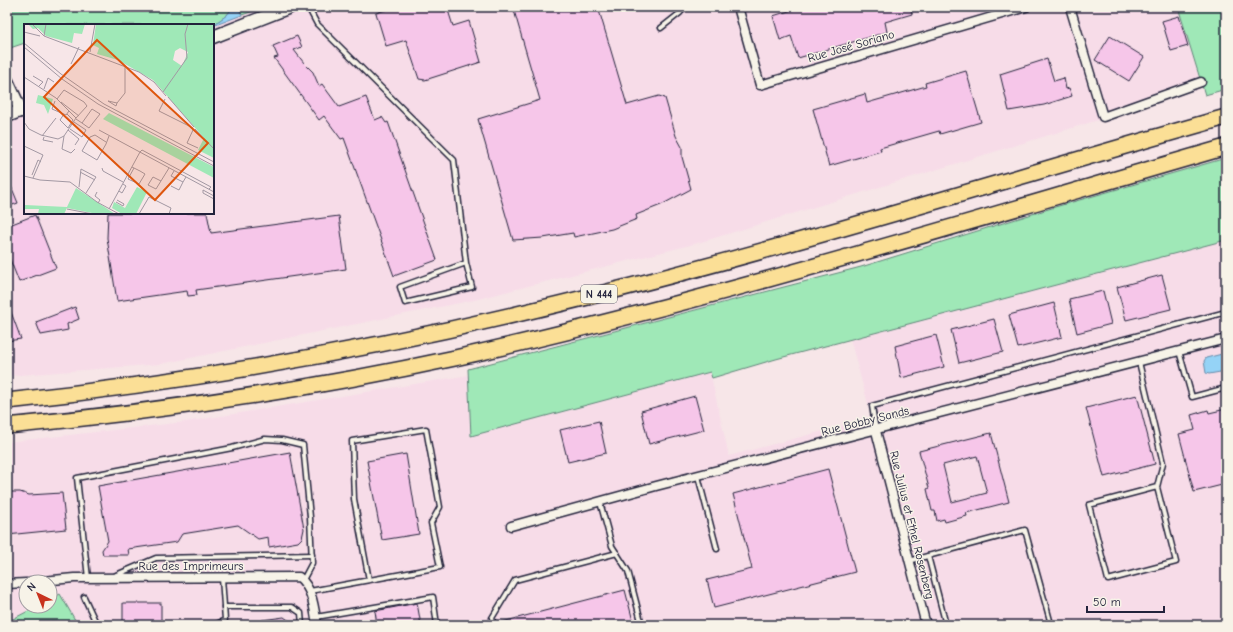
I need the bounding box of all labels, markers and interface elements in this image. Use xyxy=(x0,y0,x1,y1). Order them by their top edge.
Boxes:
inset map xyxy=(24,24,214,214)
street label: Rue José Soriano xyxy=(806,27,896,65)
road number: N 444 xyxy=(581,285,617,303)
street label: Rue Bobby Sands xyxy=(820,403,910,439)
street label: Rue Julius et Ethel Rosenberg xyxy=(887,449,937,601)
street label: Rue des Imprimeurs xyxy=(139,559,244,573)
north arrow xyxy=(18,574,58,614)
text: N xyxy=(24,580,39,594)
scale bar xyxy=(1087,588,1164,614)
text: 50 m xyxy=(1093,595,1121,609)

